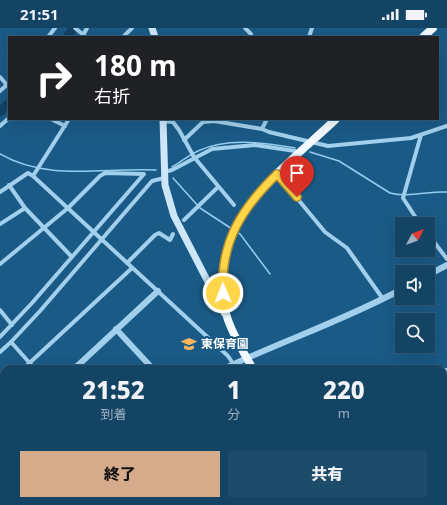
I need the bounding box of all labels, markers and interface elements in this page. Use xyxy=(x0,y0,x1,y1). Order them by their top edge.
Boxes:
text: 21:51 xyxy=(20,4,59,24)
text: 180 m xyxy=(94,46,177,84)
icon: right xyxy=(28,52,80,104)
text: 右折 xyxy=(94,84,130,108)
pin xyxy=(280,156,314,197)
icon: arrive xyxy=(286,162,308,184)
north arrow xyxy=(395,217,435,257)
map controls xyxy=(395,217,435,353)
button: sound xyxy=(395,265,435,305)
position arrow xyxy=(202,272,244,314)
button: search xyxy=(395,313,435,353)
school or university icon: 東保育園 xyxy=(180,335,198,353)
place label: 東保育園 xyxy=(201,335,249,352)
text: 21:52 xyxy=(82,373,145,406)
text: 1 xyxy=(227,373,241,406)
text: 220 xyxy=(323,373,365,406)
text: m xyxy=(338,404,350,422)
text: 到着 xyxy=(100,405,126,423)
text: 分 xyxy=(227,405,240,423)
button: 終了 xyxy=(20,451,220,497)
button: 共有 xyxy=(228,451,427,497)

